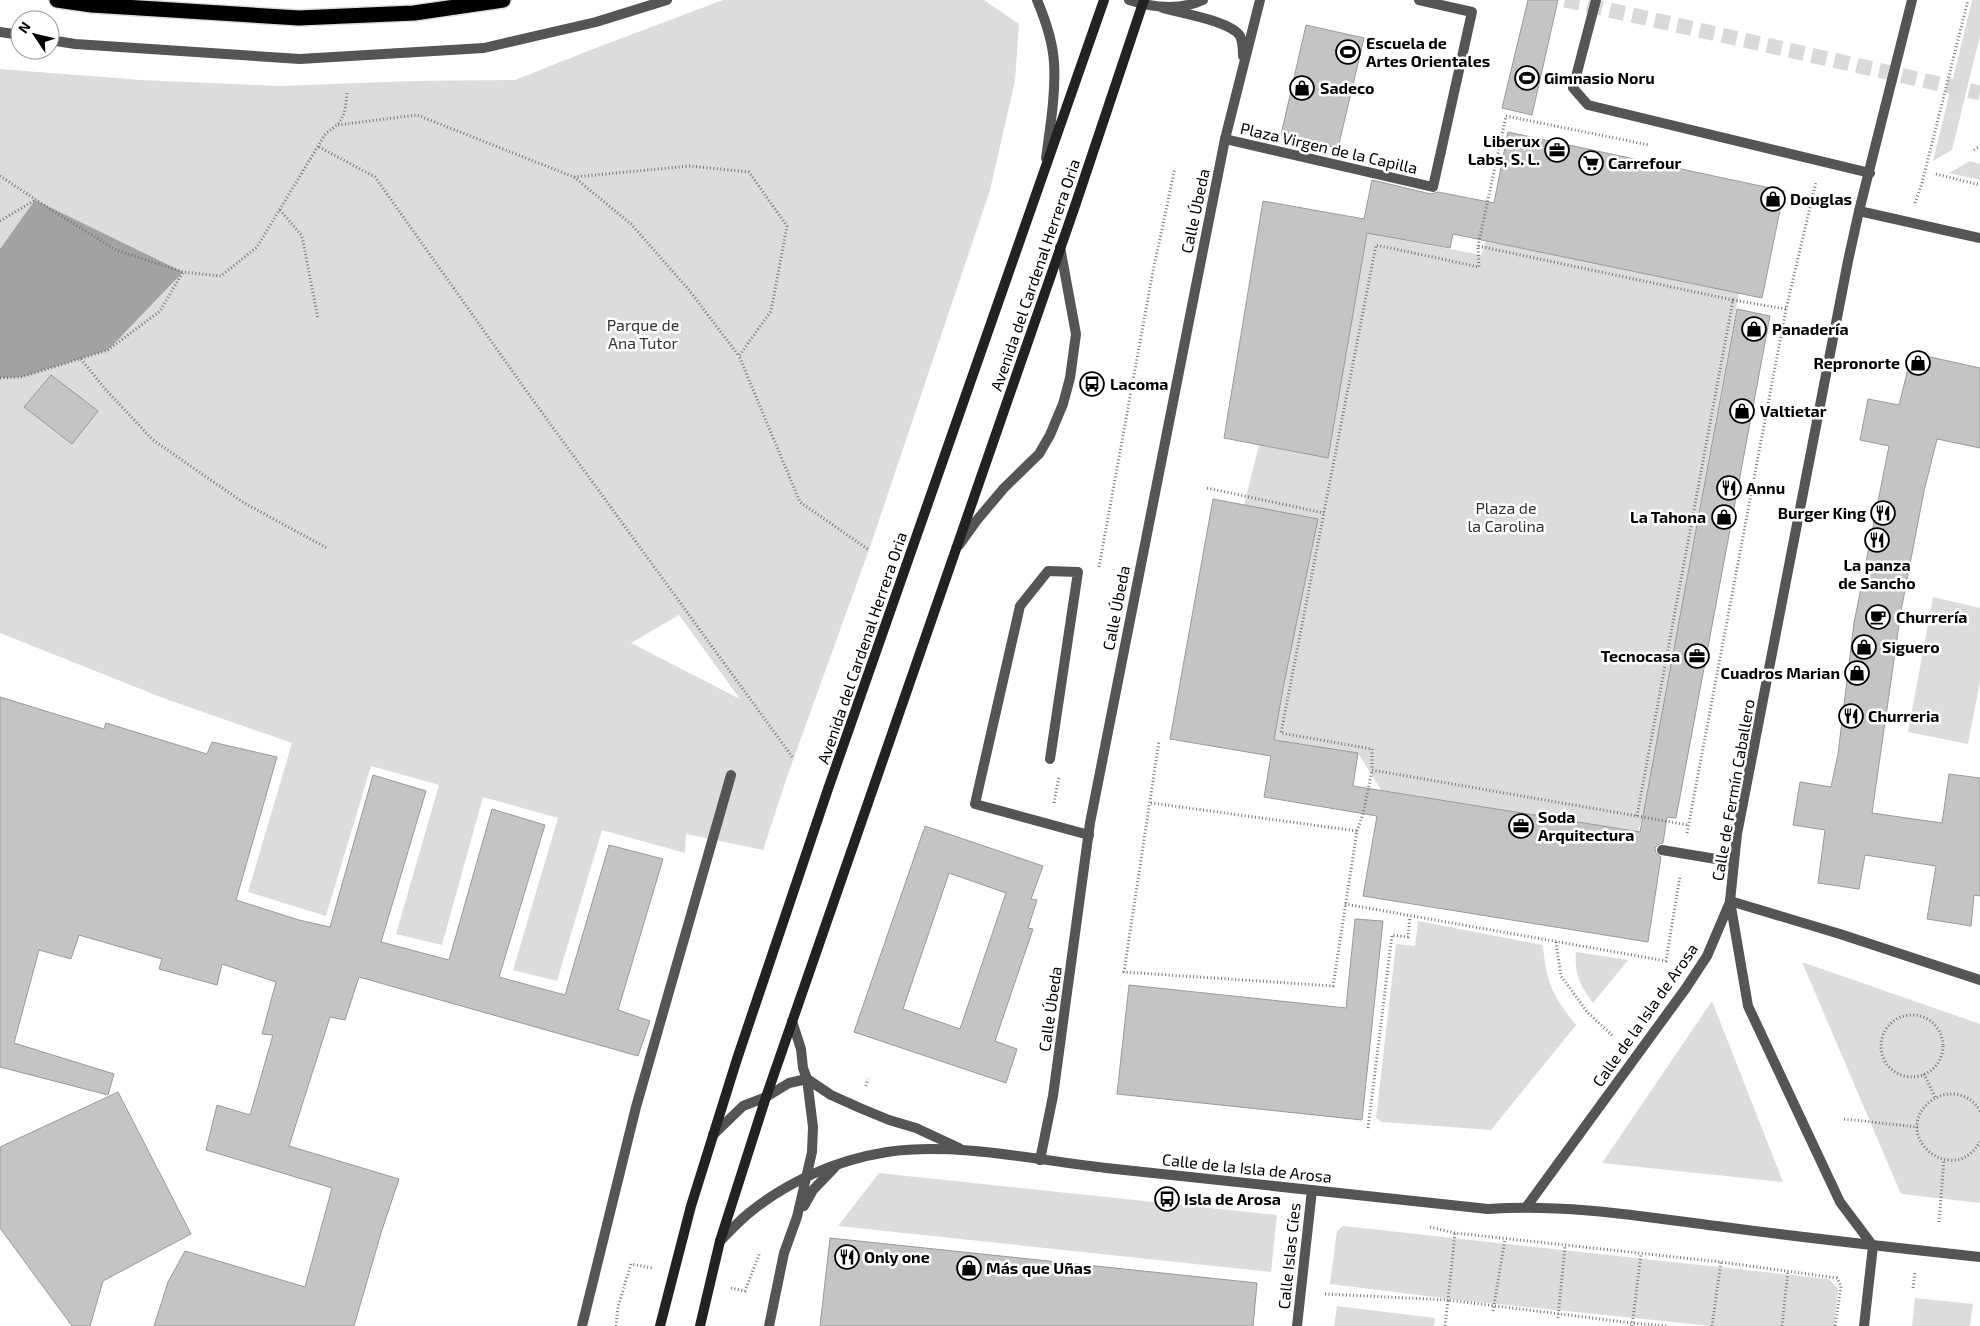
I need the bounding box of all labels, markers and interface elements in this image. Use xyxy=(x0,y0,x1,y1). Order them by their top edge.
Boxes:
north arrow xyxy=(10,10,60,60)
text: N xyxy=(14,18,34,36)
place label: Escuela de Artes Orientales xyxy=(1366,33,1490,70)
sports icon: Escuela de Artes Orientales xyxy=(1335,39,1361,65)
sports icon: Gimnasio Noru xyxy=(1514,65,1540,91)
place label: Gimnasio Noru xyxy=(1544,68,1655,87)
shop icon: Sadeco xyxy=(1289,75,1315,101)
place label: Sadeco xyxy=(1320,78,1375,97)
street label: Plaza Virgen de la Capilla xyxy=(1239,118,1420,177)
place label: Liberux Labs, S. L. xyxy=(1468,131,1540,168)
office icon: Liberux Labs, S. L. xyxy=(1544,137,1570,163)
supermarket icon: Carrefour xyxy=(1578,150,1604,176)
place label: Carrefour xyxy=(1608,153,1681,172)
street label: Avenida del Cardenal Herrera Oria xyxy=(986,156,1083,393)
street label: Calle Úbeda xyxy=(1176,167,1213,255)
shop icon: Douglas xyxy=(1760,186,1786,212)
place label: Douglas xyxy=(1790,189,1852,208)
park label: Parque de Ana Tutor xyxy=(607,315,679,352)
shop icon: Panadería xyxy=(1741,316,1767,342)
place label: Panadería xyxy=(1772,319,1849,338)
shop icon: Repronorte xyxy=(1905,350,1931,376)
place label: Repronorte xyxy=(1814,353,1900,372)
bus stop icon: Lacoma xyxy=(1079,371,1105,397)
place label: Lacoma xyxy=(1110,374,1168,393)
shop icon: Valtietar xyxy=(1729,398,1755,424)
place label: Valtietar xyxy=(1760,401,1827,420)
restaurant icon: Annu xyxy=(1716,475,1742,501)
place label: Annu xyxy=(1746,478,1785,497)
park label: Plaza de la Carolina xyxy=(1467,498,1545,535)
restaurant icon: Burger King xyxy=(1870,500,1896,526)
place label: Burger King xyxy=(1778,503,1867,522)
shop icon: La Tahona xyxy=(1711,504,1737,530)
place label: La Tahona xyxy=(1630,507,1706,526)
restaurant icon: La panza de Sancho xyxy=(1864,527,1890,553)
street label: Avenida del Cardenal Herrera Oria xyxy=(813,529,910,766)
place label: La panza de Sancho xyxy=(1838,555,1916,592)
street label: Calle Úbeda xyxy=(1098,564,1133,652)
cafe icon: Churrería xyxy=(1865,604,1891,630)
place label: Churrería xyxy=(1896,607,1967,626)
shop icon: Siguero xyxy=(1851,634,1877,660)
place label: Siguero xyxy=(1882,637,1940,656)
office icon: Tecnocasa xyxy=(1684,643,1710,669)
place label: Tecnocasa xyxy=(1601,646,1680,665)
shop icon: Cuadros Marian xyxy=(1844,660,1870,686)
place label: Cuadros Marian xyxy=(1721,663,1840,682)
street label: Calle de Fermín Caballero xyxy=(1707,697,1758,882)
restaurant icon: Churreria xyxy=(1838,703,1864,729)
place label: Churreria xyxy=(1868,706,1939,725)
place label: Soda Arquitectura xyxy=(1538,807,1634,844)
office icon: Soda Arquitectura xyxy=(1508,813,1534,839)
street label: Calle de la Isla de Arosa xyxy=(1588,939,1701,1090)
street label: Calle Úbeda xyxy=(1034,965,1065,1053)
street label: Calle de la Isla de Arosa xyxy=(1161,1149,1333,1186)
bus stop icon: Isla de Arosa xyxy=(1154,1186,1180,1212)
place label: Isla de Arosa xyxy=(1184,1189,1281,1208)
street label: Calle Islas Cíes xyxy=(1273,1202,1304,1310)
restaurant icon: Only one xyxy=(834,1244,860,1270)
place label: Only one xyxy=(864,1247,930,1267)
shop icon: Más que Uñas xyxy=(956,1255,982,1281)
place label: Más que Uñas xyxy=(986,1258,1091,1277)

